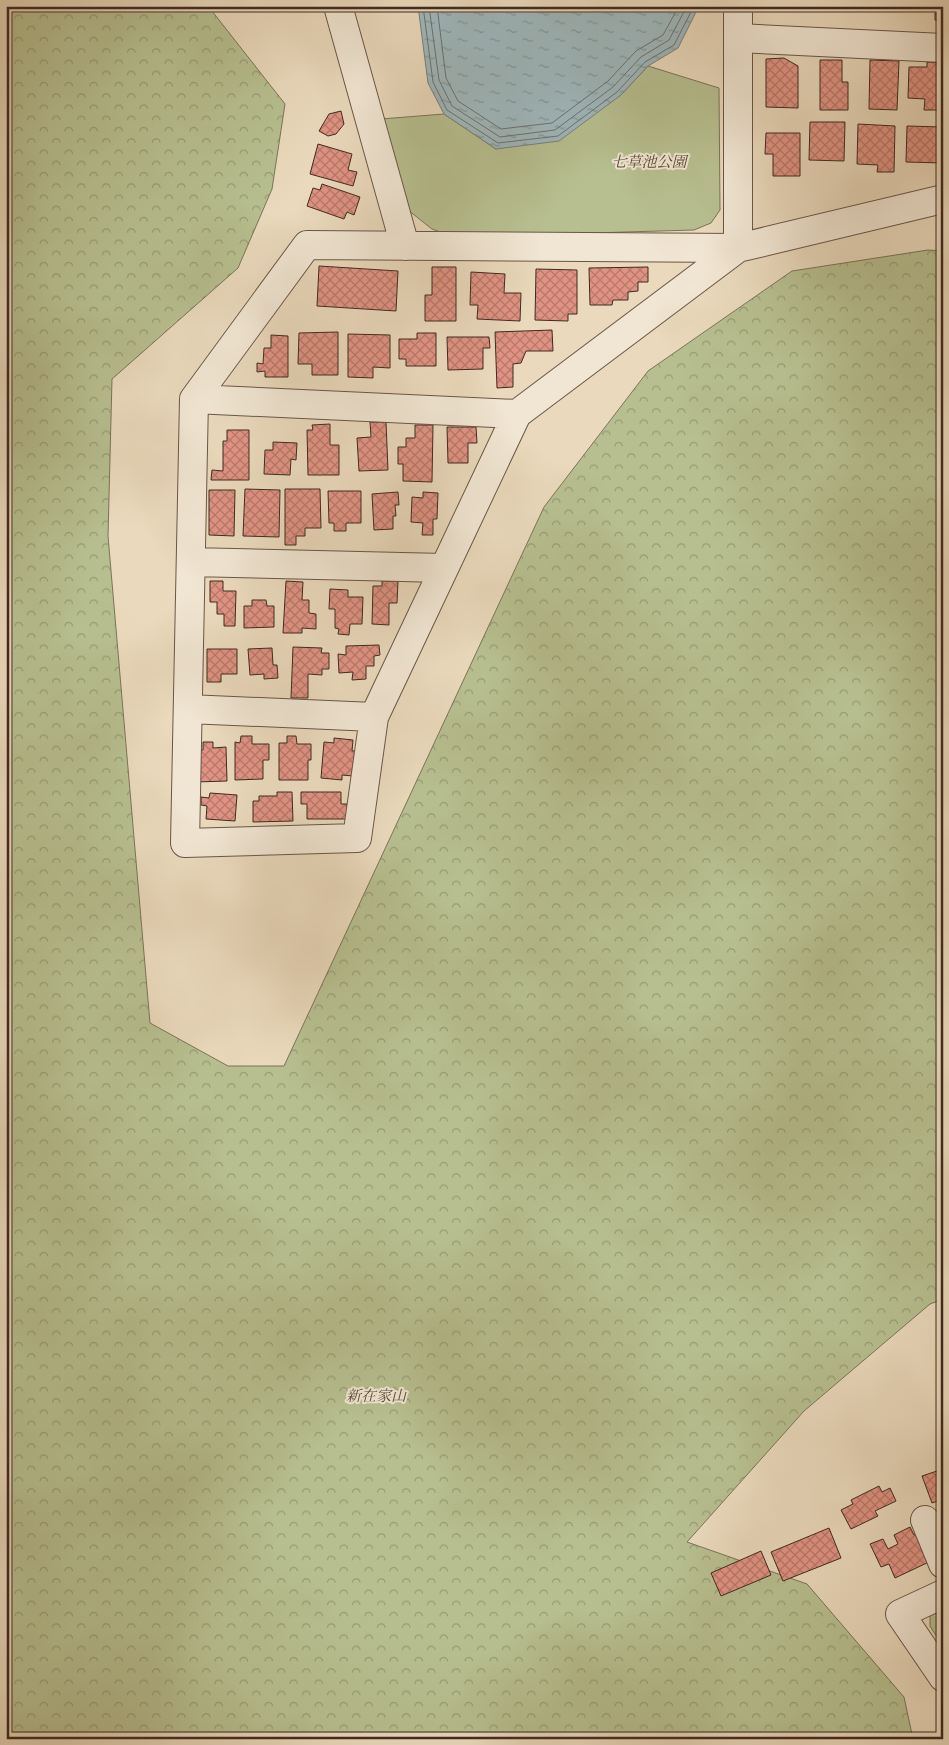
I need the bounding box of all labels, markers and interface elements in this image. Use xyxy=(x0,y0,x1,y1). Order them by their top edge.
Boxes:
park label: 七草池公園 xyxy=(611,151,689,172)
park label: 新在家山 xyxy=(346,1385,407,1406)

